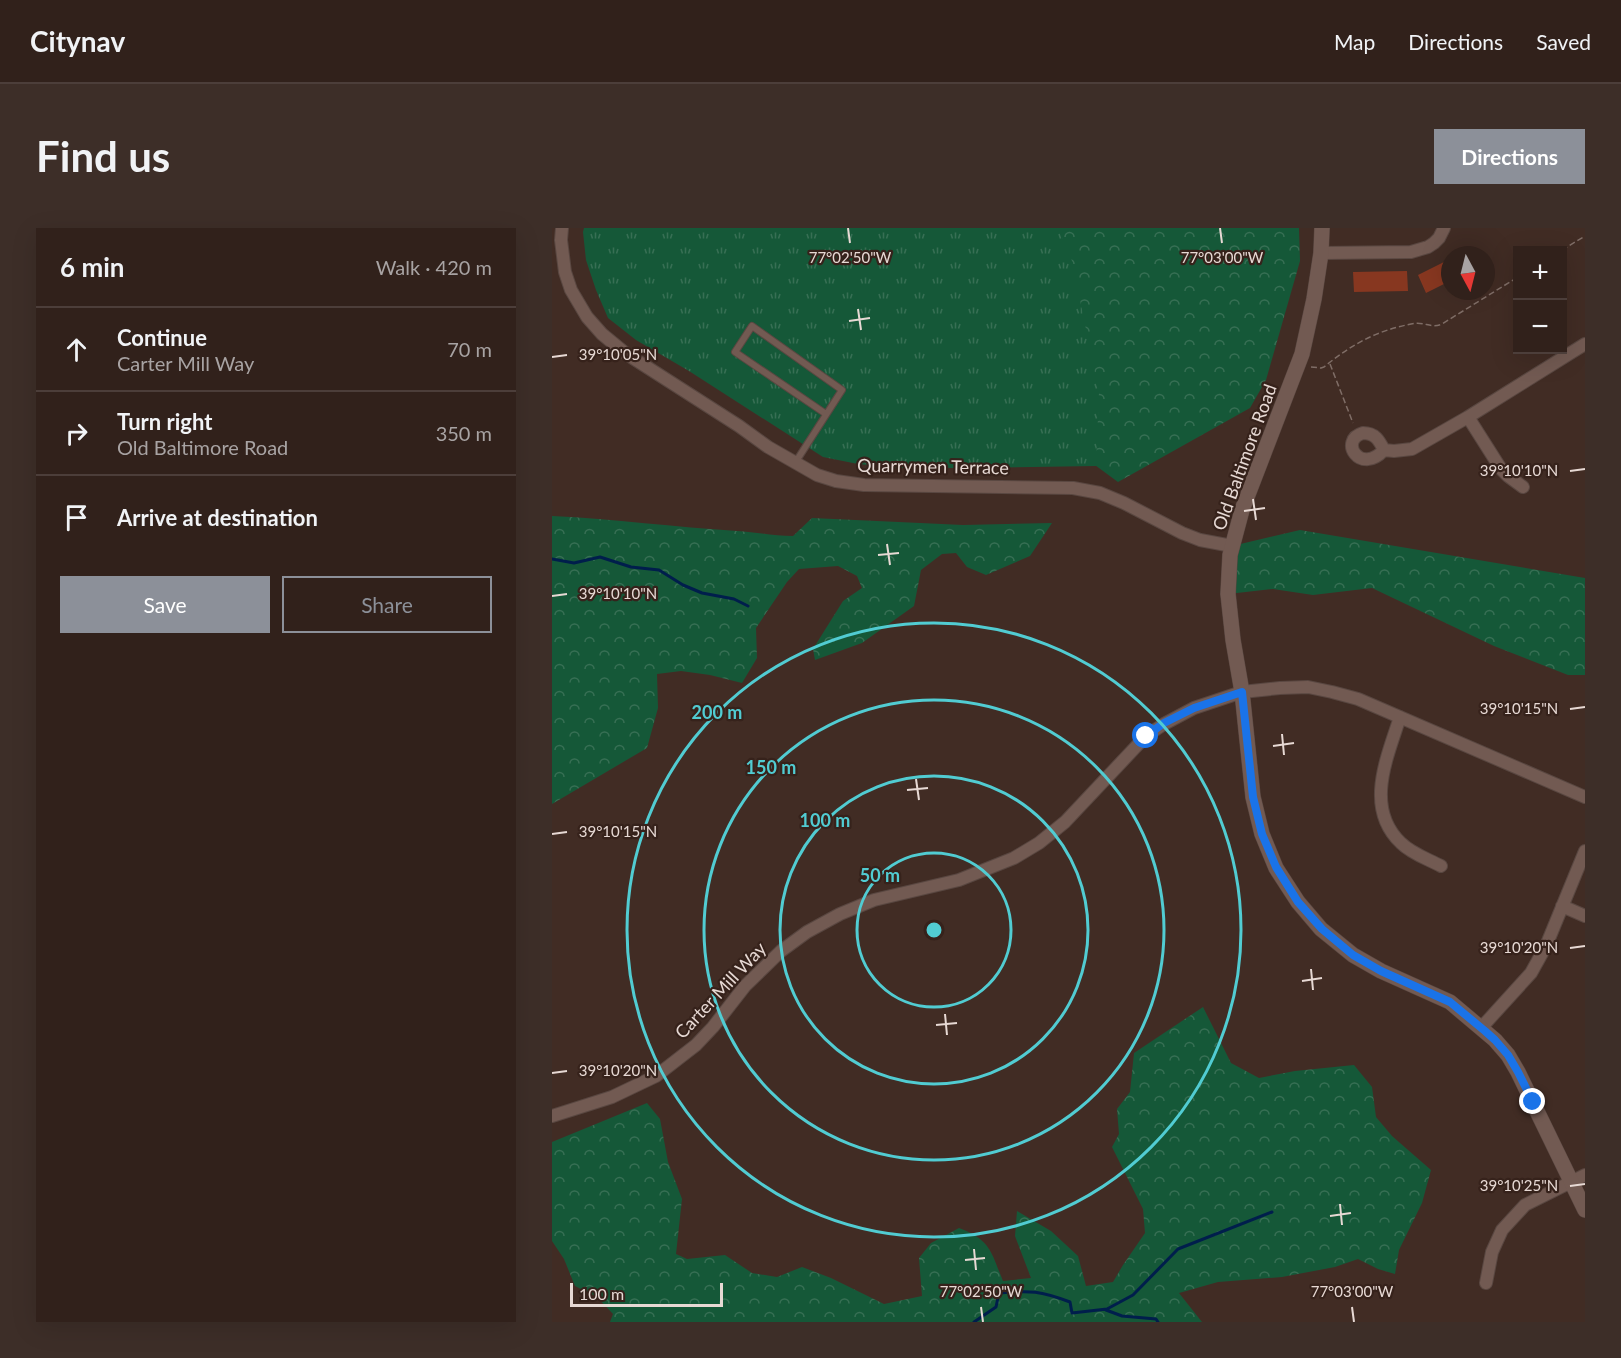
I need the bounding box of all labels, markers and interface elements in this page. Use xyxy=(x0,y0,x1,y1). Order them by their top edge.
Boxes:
text: Citynav xyxy=(30,24,125,58)
text: Map xyxy=(1334,29,1375,54)
text: Directions xyxy=(1408,29,1503,54)
text: Saved xyxy=(1536,29,1591,54)
button: Directions xyxy=(1434,129,1585,184)
text: Find us xyxy=(36,131,170,181)
north arrow xyxy=(1441,246,1495,300)
map controls xyxy=(1513,246,1567,354)
button: + xyxy=(1513,246,1567,300)
text: 77°02'50"W xyxy=(809,248,892,266)
text: 77°03'00"W xyxy=(1181,248,1264,266)
text: 6 min xyxy=(60,251,124,283)
text: Walk · 420 m xyxy=(376,255,492,279)
button: − xyxy=(1513,300,1567,354)
text: Continue xyxy=(117,324,207,351)
icon: ahead xyxy=(60,333,93,366)
text: 70 m xyxy=(447,337,492,361)
text: 39°10'05"N xyxy=(579,345,657,363)
text: Carter Mill Way xyxy=(117,351,254,375)
street label: Old Baltimore Road xyxy=(1207,381,1281,533)
text: Turn right xyxy=(117,408,212,435)
icon: right xyxy=(60,417,93,450)
text: 350 m xyxy=(436,421,492,445)
text: Old Baltimore Road xyxy=(117,435,288,459)
street label: Quarrymen Terrace xyxy=(857,454,1009,478)
text: 39°10'10"N xyxy=(1480,461,1558,479)
icon: arrive xyxy=(60,501,93,534)
text: Arrive at destination xyxy=(117,504,318,531)
button: Save xyxy=(60,576,270,633)
button: Share xyxy=(282,576,492,633)
text: 39°10'10"N xyxy=(579,584,657,602)
text: 39°10'15"N xyxy=(1480,699,1558,717)
text: 200 m xyxy=(692,701,742,723)
route start xyxy=(1132,722,1158,748)
text: 150 m xyxy=(746,756,796,778)
text: 100 m xyxy=(800,809,850,831)
text: 39°10'15"N xyxy=(579,822,657,840)
text: 50 m xyxy=(860,864,900,886)
centre of rings xyxy=(924,920,944,940)
street label: Carter Mill Way xyxy=(670,937,771,1043)
text: 39°10'20"N xyxy=(1480,938,1558,956)
text: 39°10'20"N xyxy=(579,1061,657,1079)
route end xyxy=(1519,1088,1545,1114)
text: 39°10'25"N xyxy=(1480,1176,1558,1194)
scale bar xyxy=(570,1280,723,1308)
text: 77°02'50"W xyxy=(940,1282,1023,1300)
text: 77°03'00"W xyxy=(1311,1282,1394,1300)
text: 100 m xyxy=(579,1284,624,1303)

